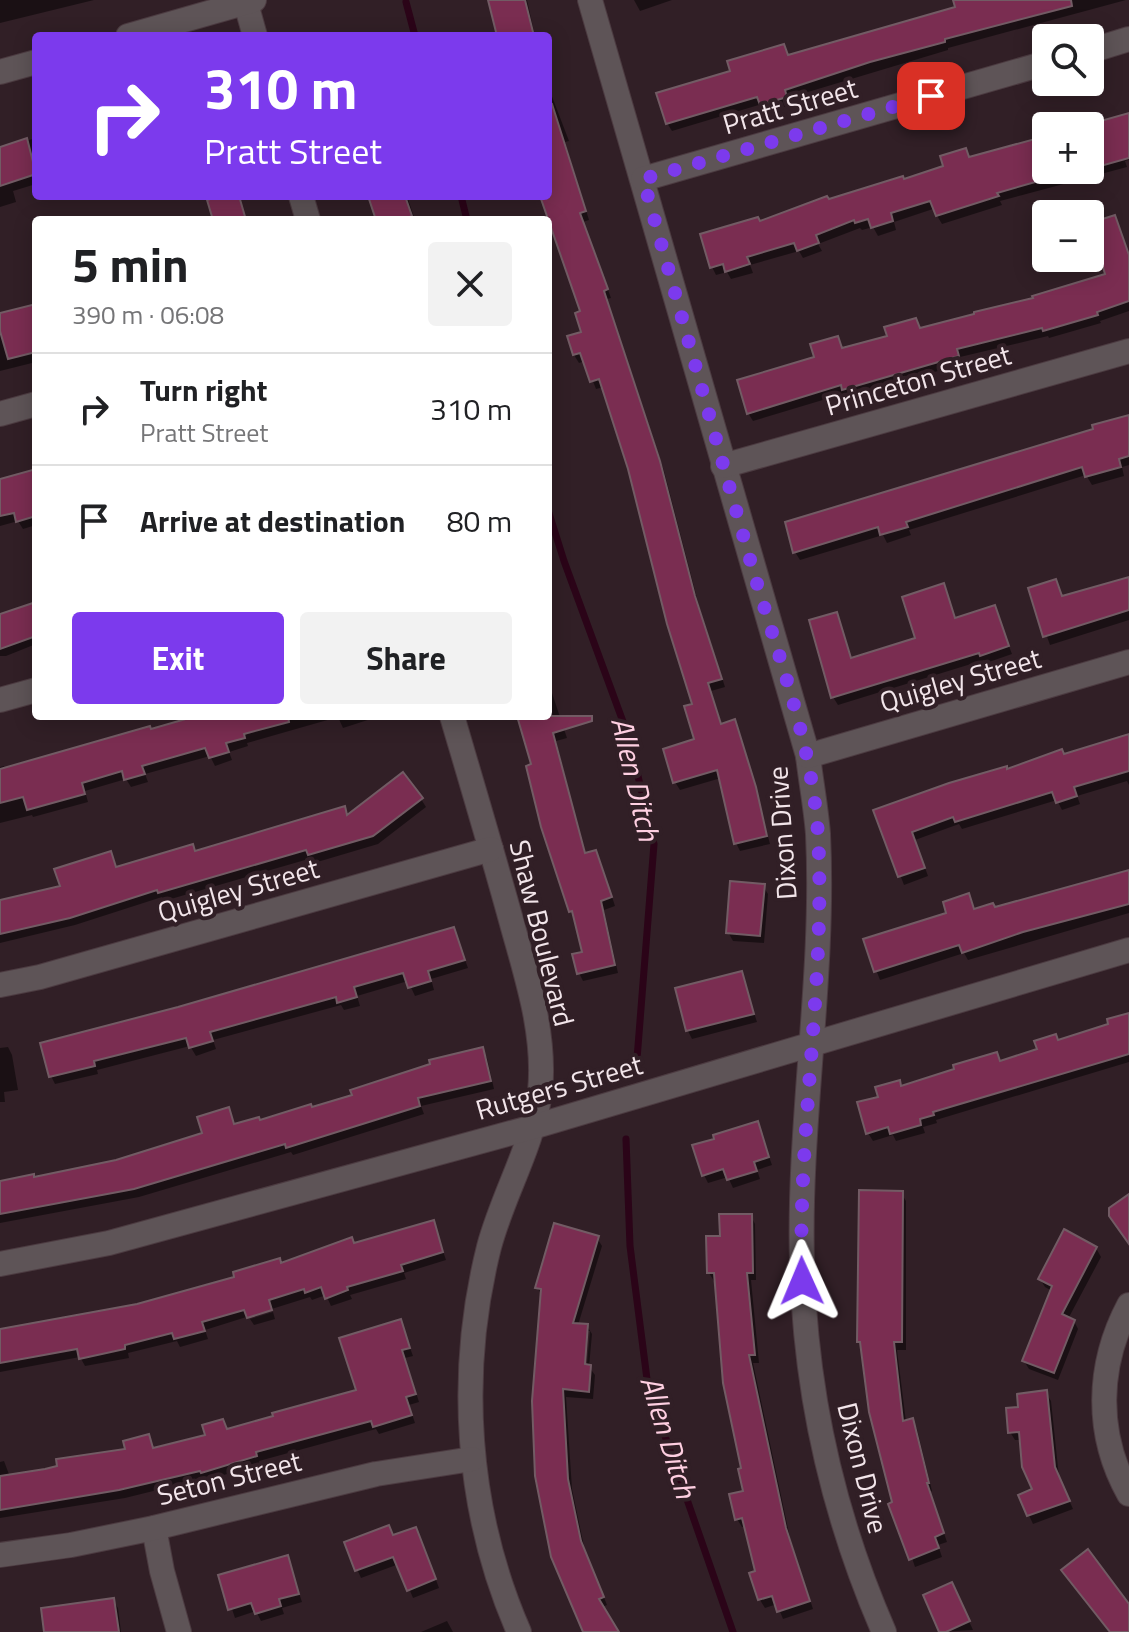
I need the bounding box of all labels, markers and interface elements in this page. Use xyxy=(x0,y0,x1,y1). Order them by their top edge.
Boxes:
map controls xyxy=(1032,24,1104,272)
button: search xyxy=(1032,24,1104,96)
text: 310 m xyxy=(204,46,357,131)
pin xyxy=(897,62,965,130)
icon: right xyxy=(72,64,176,168)
street label: Pratt Street xyxy=(717,66,862,145)
icon: arrive xyxy=(909,74,953,118)
button: + xyxy=(1032,112,1104,184)
text: Pratt Street xyxy=(204,123,382,178)
button: − xyxy=(1032,200,1104,272)
text: 5 min xyxy=(72,228,189,301)
button: close xyxy=(428,242,512,326)
text: 390 m · 06:08 xyxy=(72,295,224,334)
street label: Princeton Street xyxy=(820,332,1016,427)
text: Turn right xyxy=(140,367,268,413)
text: 310 m xyxy=(430,386,512,432)
icon: right xyxy=(72,387,116,431)
text: Pratt Street xyxy=(140,413,268,452)
text: Arrive at destination xyxy=(140,498,405,544)
text: 80 m xyxy=(447,498,512,544)
icon: arrive xyxy=(72,499,116,543)
button: Exit xyxy=(72,612,284,704)
button: Share xyxy=(300,612,512,704)
street label: Quigley Street xyxy=(874,636,1046,723)
water label: Allen Ditch xyxy=(599,712,673,846)
street label: Dixon Drive xyxy=(755,765,808,901)
street label: Shaw Boulevard xyxy=(499,835,586,1030)
street label: Quigley Street xyxy=(152,846,324,933)
street label: Rutgers Street xyxy=(471,1042,647,1131)
position arrow xyxy=(760,1239,844,1323)
water label: Allen Ditch xyxy=(629,1370,710,1505)
street label: Dixon Drive xyxy=(826,1398,901,1538)
street label: Seton Street xyxy=(152,1439,306,1516)

